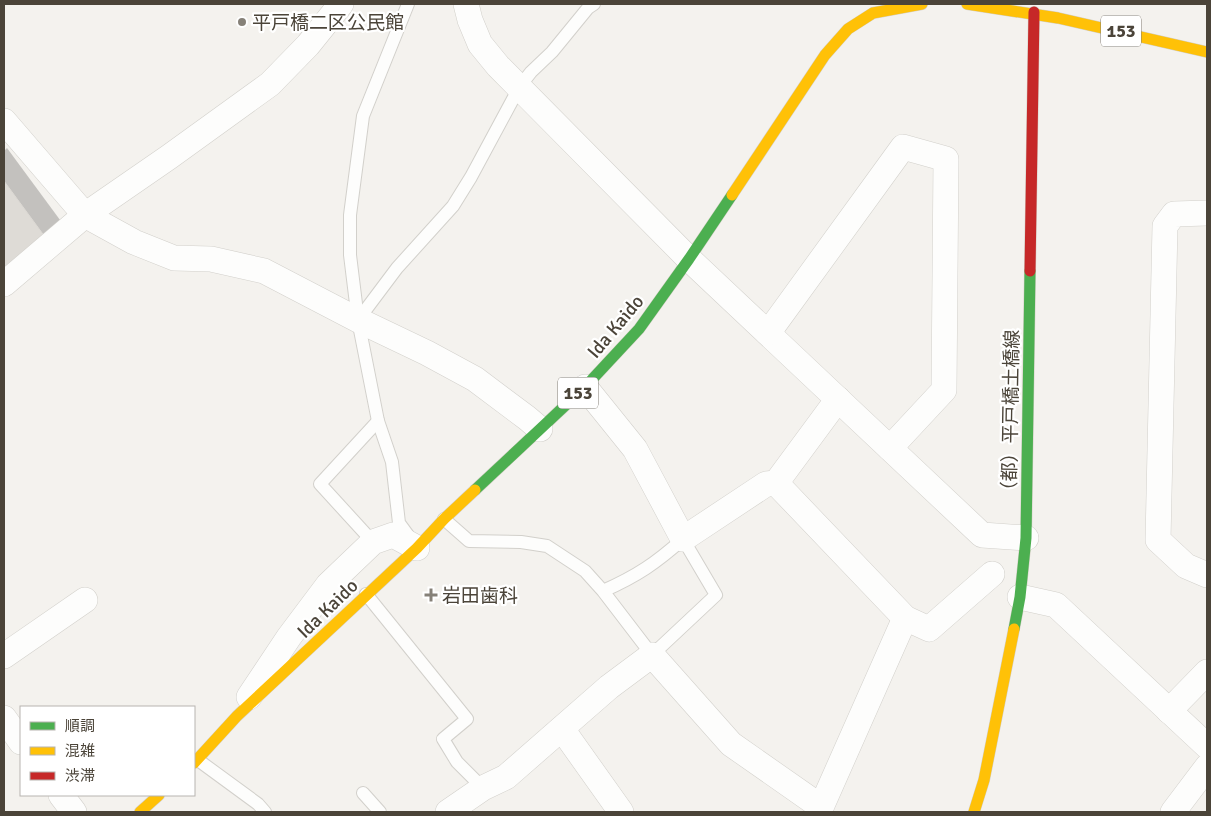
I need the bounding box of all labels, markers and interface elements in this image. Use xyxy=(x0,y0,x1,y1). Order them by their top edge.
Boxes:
place label: 平戸橋二区公民館 xyxy=(252,11,404,35)
marker: 平戸橋二区公民館 xyxy=(236,16,248,28)
road number: 153 xyxy=(1101,16,1141,46)
street label: Ida Kaido xyxy=(582,290,649,363)
street label: （都）平戸橋土橋線 xyxy=(998,329,1024,501)
road number: 153 xyxy=(558,378,598,408)
street label: Ida Kaido xyxy=(292,574,363,644)
place label: 岩田歯科 xyxy=(442,584,518,608)
marker: 岩田歯科 xyxy=(424,588,438,602)
legend xyxy=(20,706,195,796)
text: 順調 xyxy=(65,717,95,735)
text: 混雑 xyxy=(65,742,95,760)
text: 渋滞 xyxy=(65,767,95,785)

